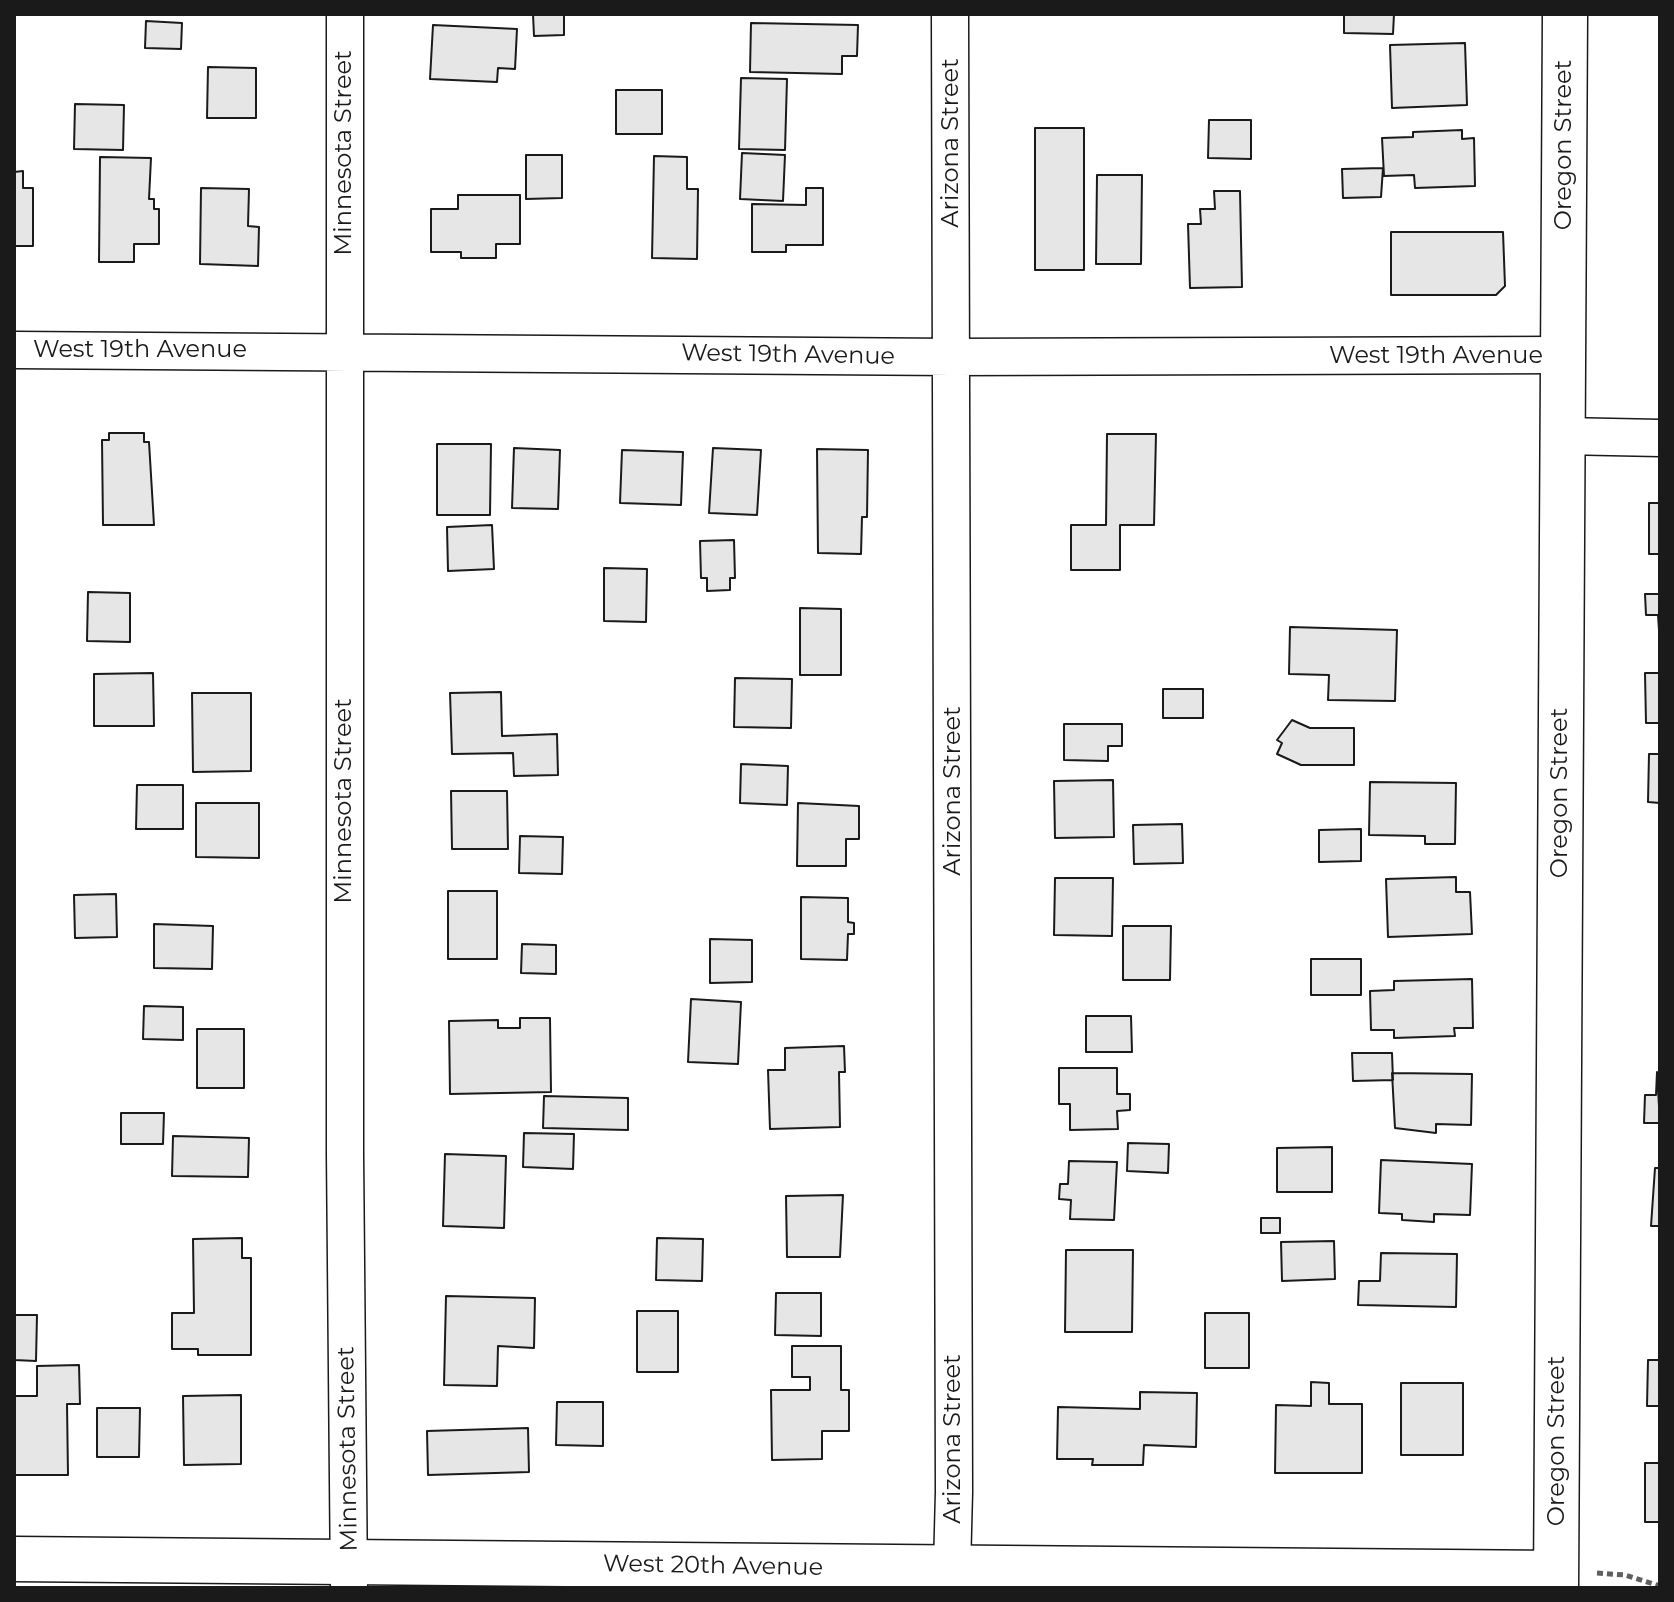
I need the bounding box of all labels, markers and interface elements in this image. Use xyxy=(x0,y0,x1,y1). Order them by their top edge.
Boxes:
street label: Minnesota Street xyxy=(330,50,358,256)
street label: Arizona Street xyxy=(937,58,965,228)
street label: Oregon Street xyxy=(1550,60,1578,230)
street label: West 19th Avenue xyxy=(33,336,247,364)
street label: West 19th Avenue xyxy=(681,339,895,371)
street label: West 19th Avenue xyxy=(1329,342,1543,370)
street label: Minnesota Street xyxy=(330,698,358,904)
street label: Arizona Street xyxy=(939,706,967,876)
street label: Oregon Street xyxy=(1546,708,1574,878)
street label: Minnesota Street xyxy=(332,1346,364,1552)
street label: Arizona Street xyxy=(939,1354,967,1524)
street label: Oregon Street xyxy=(1543,1356,1571,1526)
street label: West 20th Avenue xyxy=(603,1550,823,1582)

